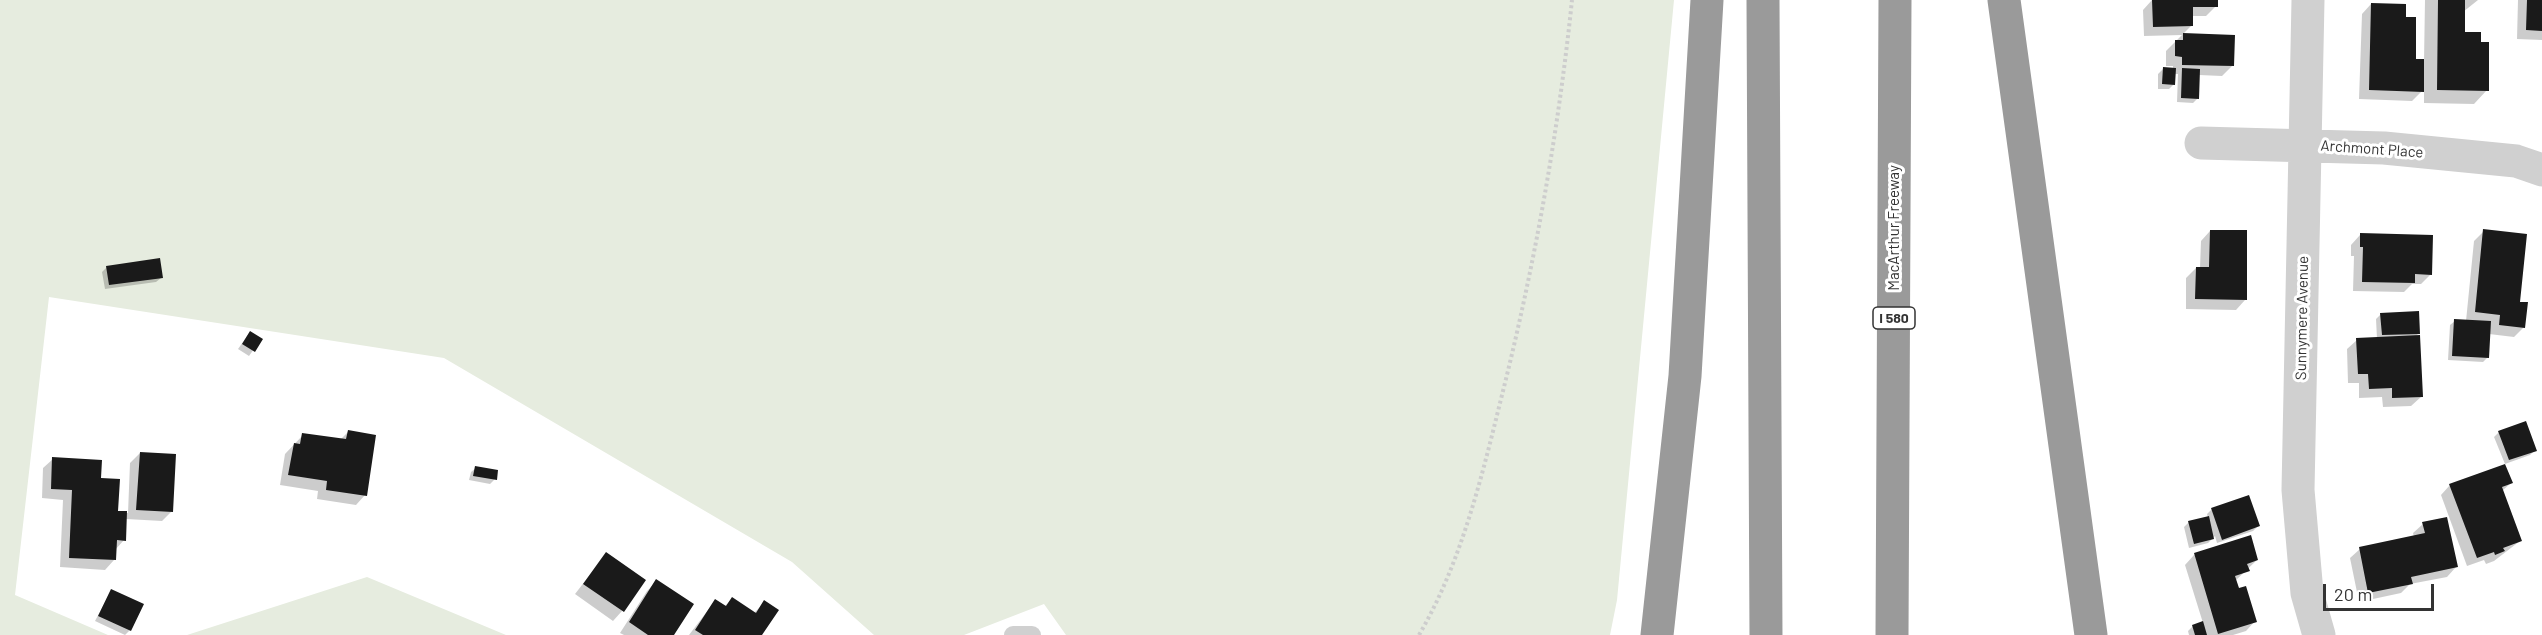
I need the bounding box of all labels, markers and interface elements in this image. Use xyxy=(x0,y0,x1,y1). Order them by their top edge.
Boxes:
street label: Archmont Place xyxy=(2320,136,2424,162)
street label: MacArthur Freeway xyxy=(1885,165,1903,291)
street label: Sunnymere Avenue xyxy=(2292,256,2312,380)
road number: I 580 xyxy=(1873,307,1915,329)
scale bar xyxy=(2326,572,2437,610)
text: 20 m xyxy=(2334,583,2372,605)

